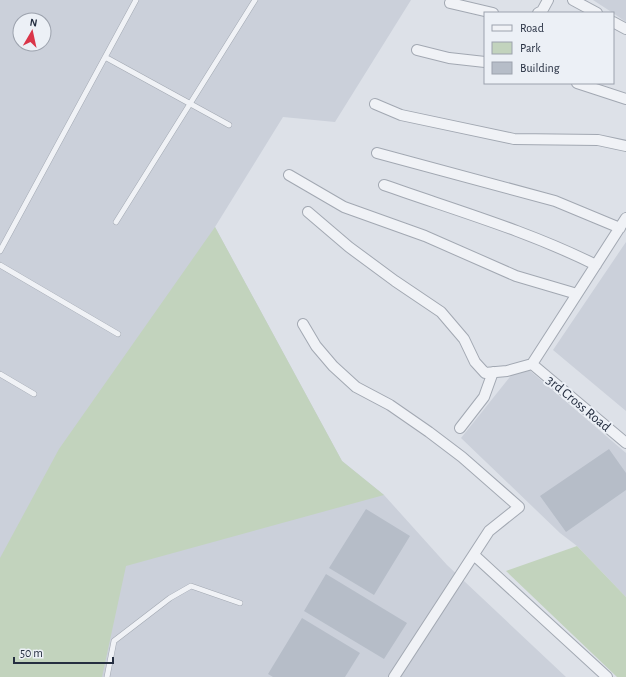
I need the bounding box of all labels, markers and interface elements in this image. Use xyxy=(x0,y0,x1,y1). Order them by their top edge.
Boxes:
north arrow xyxy=(12,12,52,52)
legend xyxy=(484,12,614,84)
text: N xyxy=(29,17,38,29)
text: Road xyxy=(520,22,544,34)
text: Park xyxy=(520,42,541,54)
text: Building xyxy=(520,62,560,74)
street label: 3rd Cross Road xyxy=(544,373,613,434)
scale bar xyxy=(14,639,113,665)
text: 50 m xyxy=(20,647,43,659)

